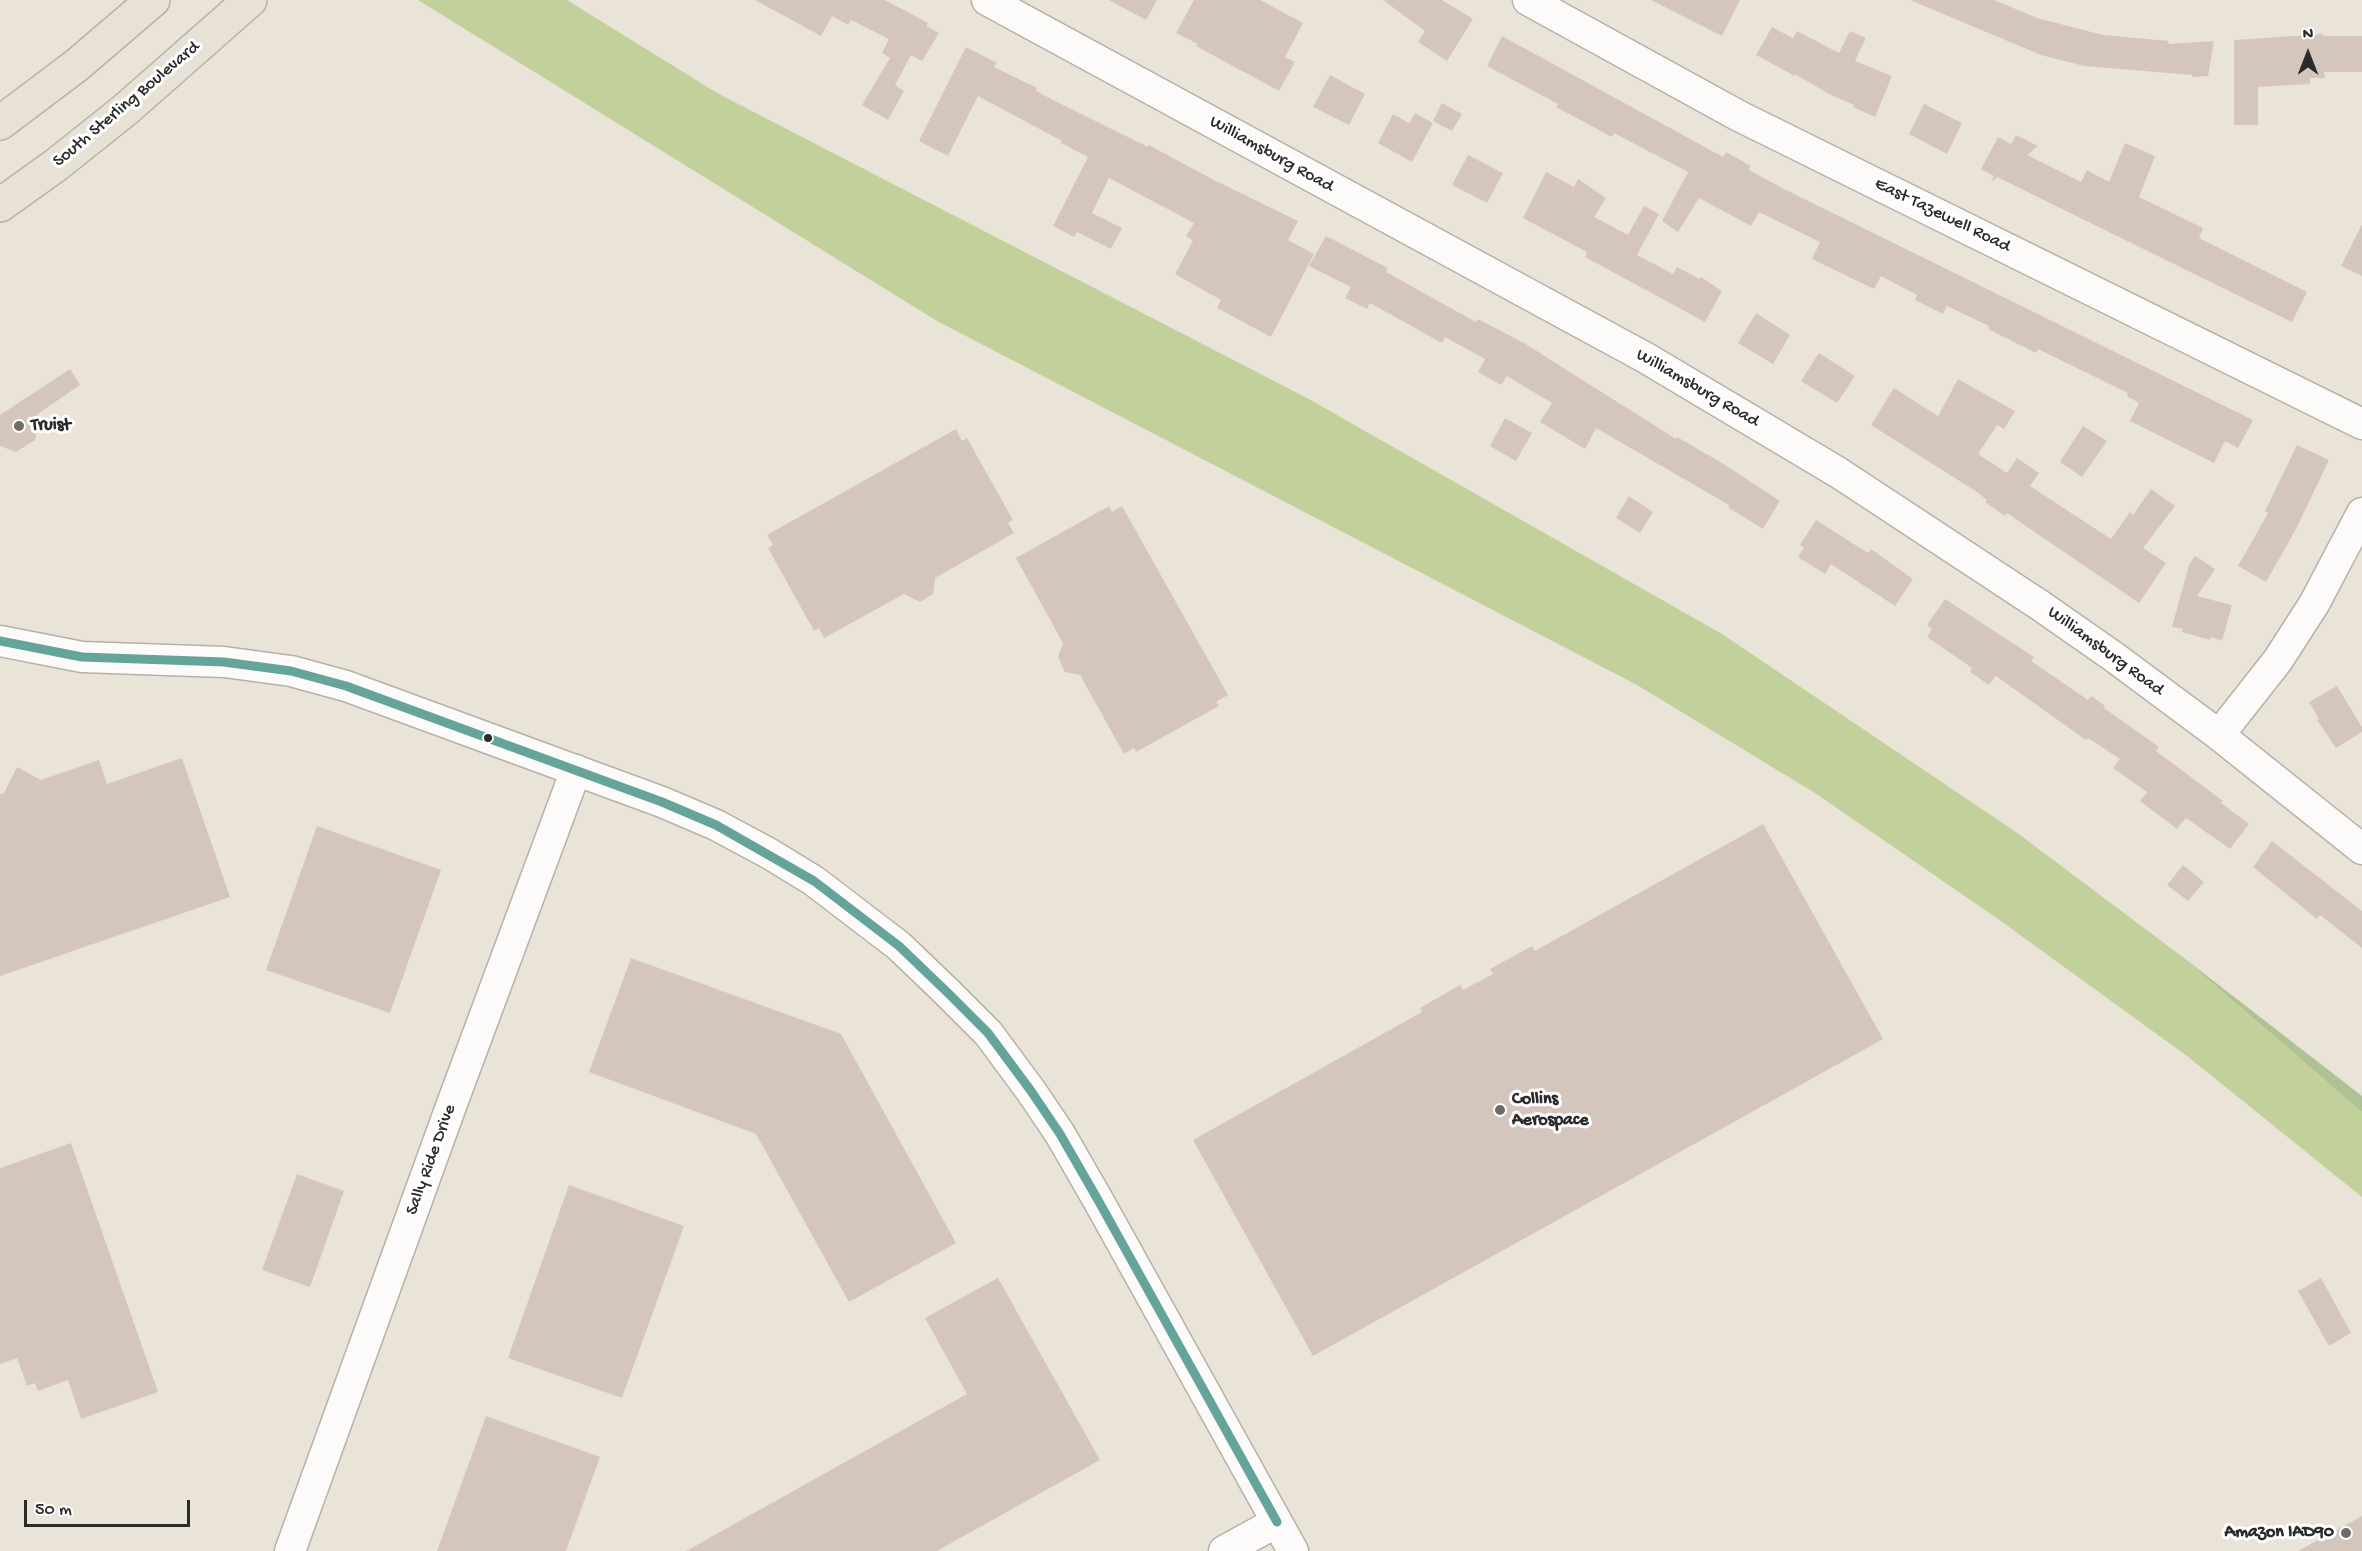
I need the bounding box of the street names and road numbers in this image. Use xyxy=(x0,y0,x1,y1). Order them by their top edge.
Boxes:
street label: South Sterling Boulevard xyxy=(49,37,205,173)
street label: Williamsburg Road xyxy=(1205,112,1337,198)
street label: East Tazewell Road xyxy=(1871,174,2013,258)
street label: Williamsburg Road xyxy=(1632,345,1762,433)
street label: Williamsburg Road xyxy=(2043,603,2167,701)
street label: Sally Ride Drive xyxy=(402,1102,462,1218)

